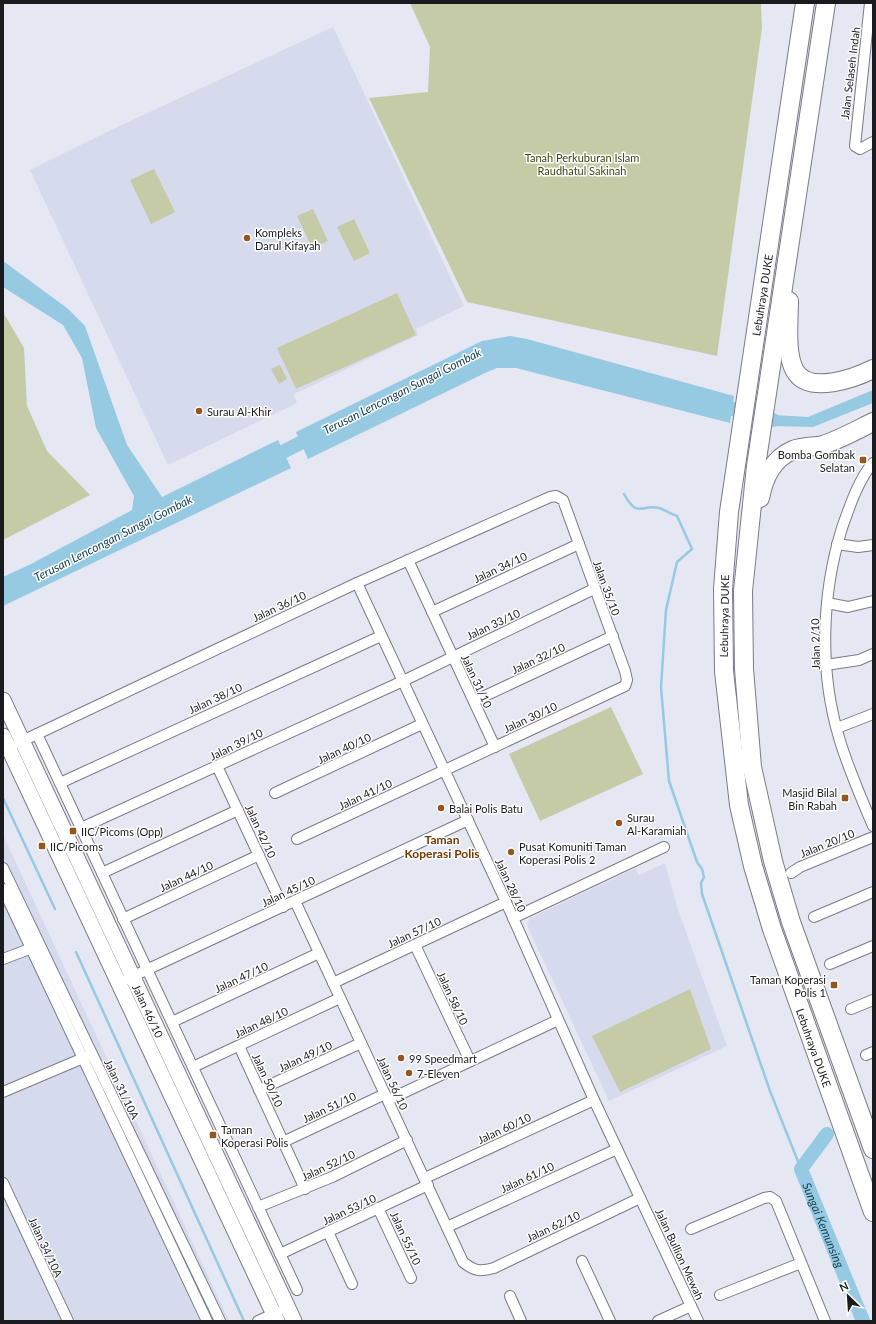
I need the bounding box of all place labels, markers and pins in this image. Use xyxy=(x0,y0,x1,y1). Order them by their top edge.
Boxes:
place label: Kompleks Darul Kifayah xyxy=(255,226,321,252)
marker: Kompleks Darul Kifayah xyxy=(242,233,252,243)
place label: Surau Al-Khir xyxy=(207,405,271,418)
marker: Surau Al-Khir xyxy=(194,406,204,416)
place label: Bomba Gombak Selatan xyxy=(778,448,855,474)
marker: Bomba Gombak Selatan xyxy=(858,455,868,465)
place label: Masjid Bilal Bin Rabah xyxy=(782,786,837,812)
marker: Masjid Bilal Bin Rabah xyxy=(840,793,850,803)
place label: Balai Polis Batu xyxy=(449,802,523,815)
marker: Balai Polis Batu xyxy=(436,803,446,813)
place label: Surau Al-Karamiah xyxy=(627,811,687,837)
marker: Surau Al-Karamiah xyxy=(614,818,624,828)
place label: IIC/Picoms (Opp) xyxy=(81,825,163,838)
marker: IIC/Picoms (Opp) xyxy=(68,826,78,836)
place label: IIC/Picoms xyxy=(50,840,103,853)
place label: Pusat Komuniti Taman Koperasi Polis 2 xyxy=(519,840,626,866)
marker: IIC/Picoms xyxy=(37,841,47,851)
marker: Pusat Komuniti Taman Koperasi Polis 2 xyxy=(506,847,516,857)
place label: Taman Koperasi Polis 1 xyxy=(750,973,826,999)
marker: Taman Koperasi Polis 1 xyxy=(829,980,839,990)
place label: 99 Speedmart xyxy=(409,1052,477,1065)
marker: 99 Speedmart xyxy=(396,1053,406,1063)
place label: 7-Eleven xyxy=(417,1067,460,1080)
marker: 7-Eleven xyxy=(404,1068,414,1078)
place label: Taman Koperasi Polis xyxy=(221,1123,288,1149)
marker: Taman Koperasi Polis xyxy=(208,1130,218,1140)

